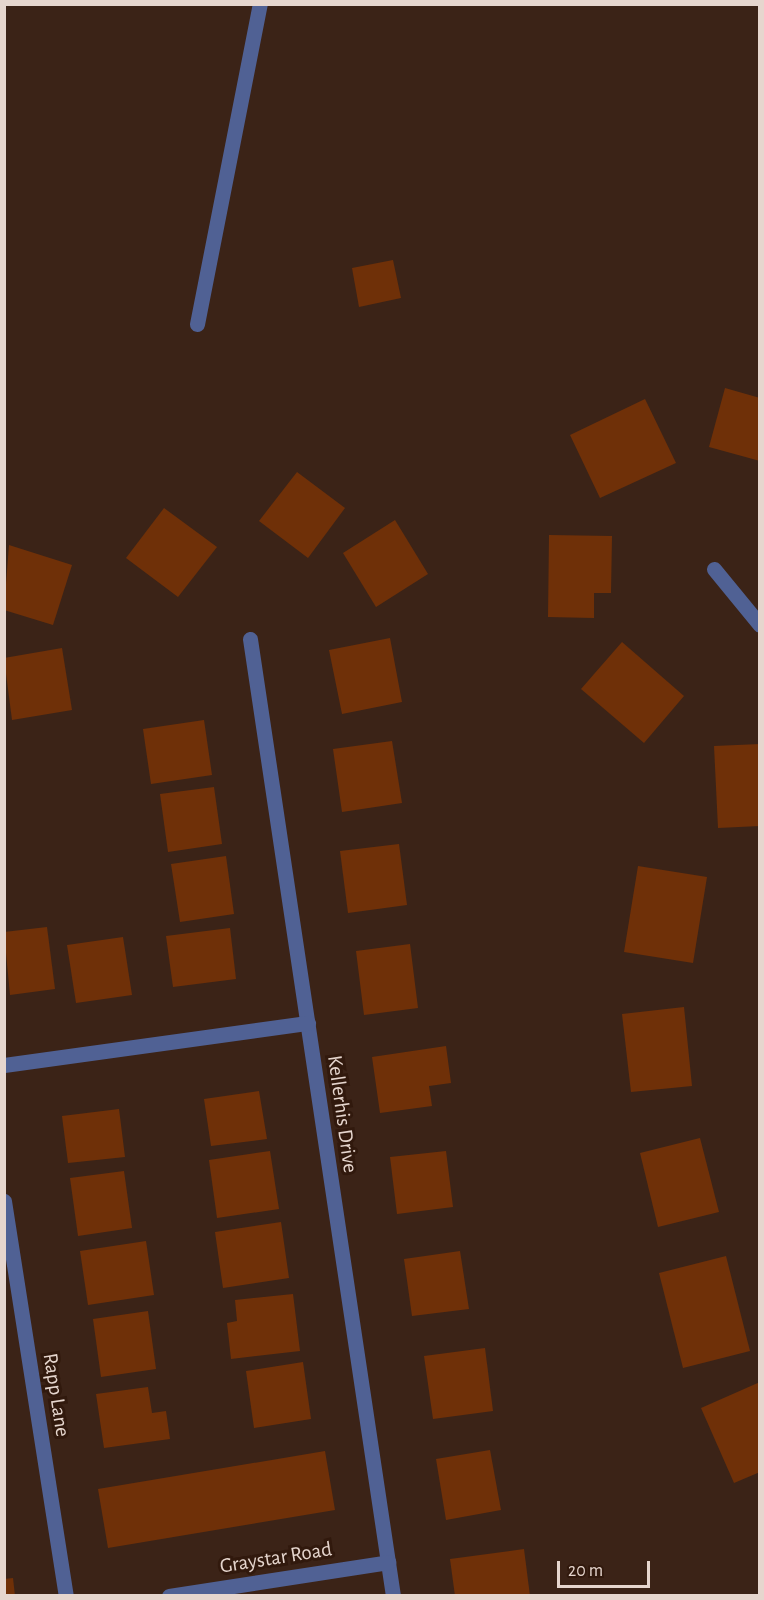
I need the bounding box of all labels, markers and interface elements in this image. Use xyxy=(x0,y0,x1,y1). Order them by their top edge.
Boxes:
street label: Kellerhis Drive xyxy=(321,1054,363,1174)
street label: Rapp Lane xyxy=(37,1351,75,1439)
street label: Graystar Road xyxy=(218,1537,334,1579)
scale bar xyxy=(560,1549,653,1587)
text: 20 m xyxy=(568,1562,603,1580)

